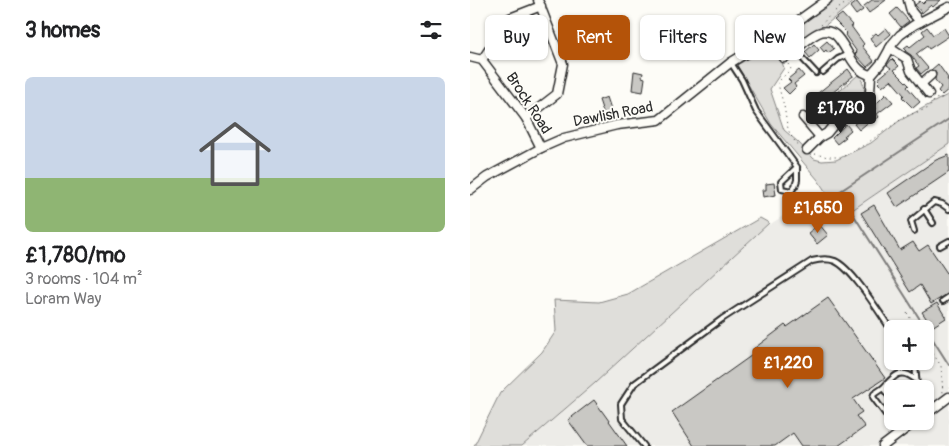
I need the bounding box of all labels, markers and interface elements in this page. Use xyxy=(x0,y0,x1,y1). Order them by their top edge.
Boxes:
chip: Buy xyxy=(485,15,548,60)
chip: Rent xyxy=(558,15,630,60)
chip: Filters xyxy=(640,15,725,60)
chip: New xyxy=(735,15,804,60)
icon: filters xyxy=(417,16,445,44)
text: 3 homes xyxy=(25,17,100,44)
street label: Brock Road xyxy=(502,69,556,138)
pin: £1,780 xyxy=(800,92,882,134)
street label: Dawlish Road xyxy=(572,97,655,132)
text: £1,780 xyxy=(817,98,865,118)
icon: home xyxy=(190,109,280,199)
pin: £1,650 xyxy=(777,192,859,234)
text: £1,650 xyxy=(793,198,843,218)
text: £1,780/mo xyxy=(25,242,126,269)
text: 3 rooms · 104 m² xyxy=(25,269,142,289)
text: Loram Way xyxy=(25,289,101,309)
map controls xyxy=(884,320,934,430)
button: + xyxy=(884,320,934,370)
pin: £1,220 xyxy=(747,346,829,389)
text: £1,220 xyxy=(763,353,813,373)
button: − xyxy=(884,380,934,430)

